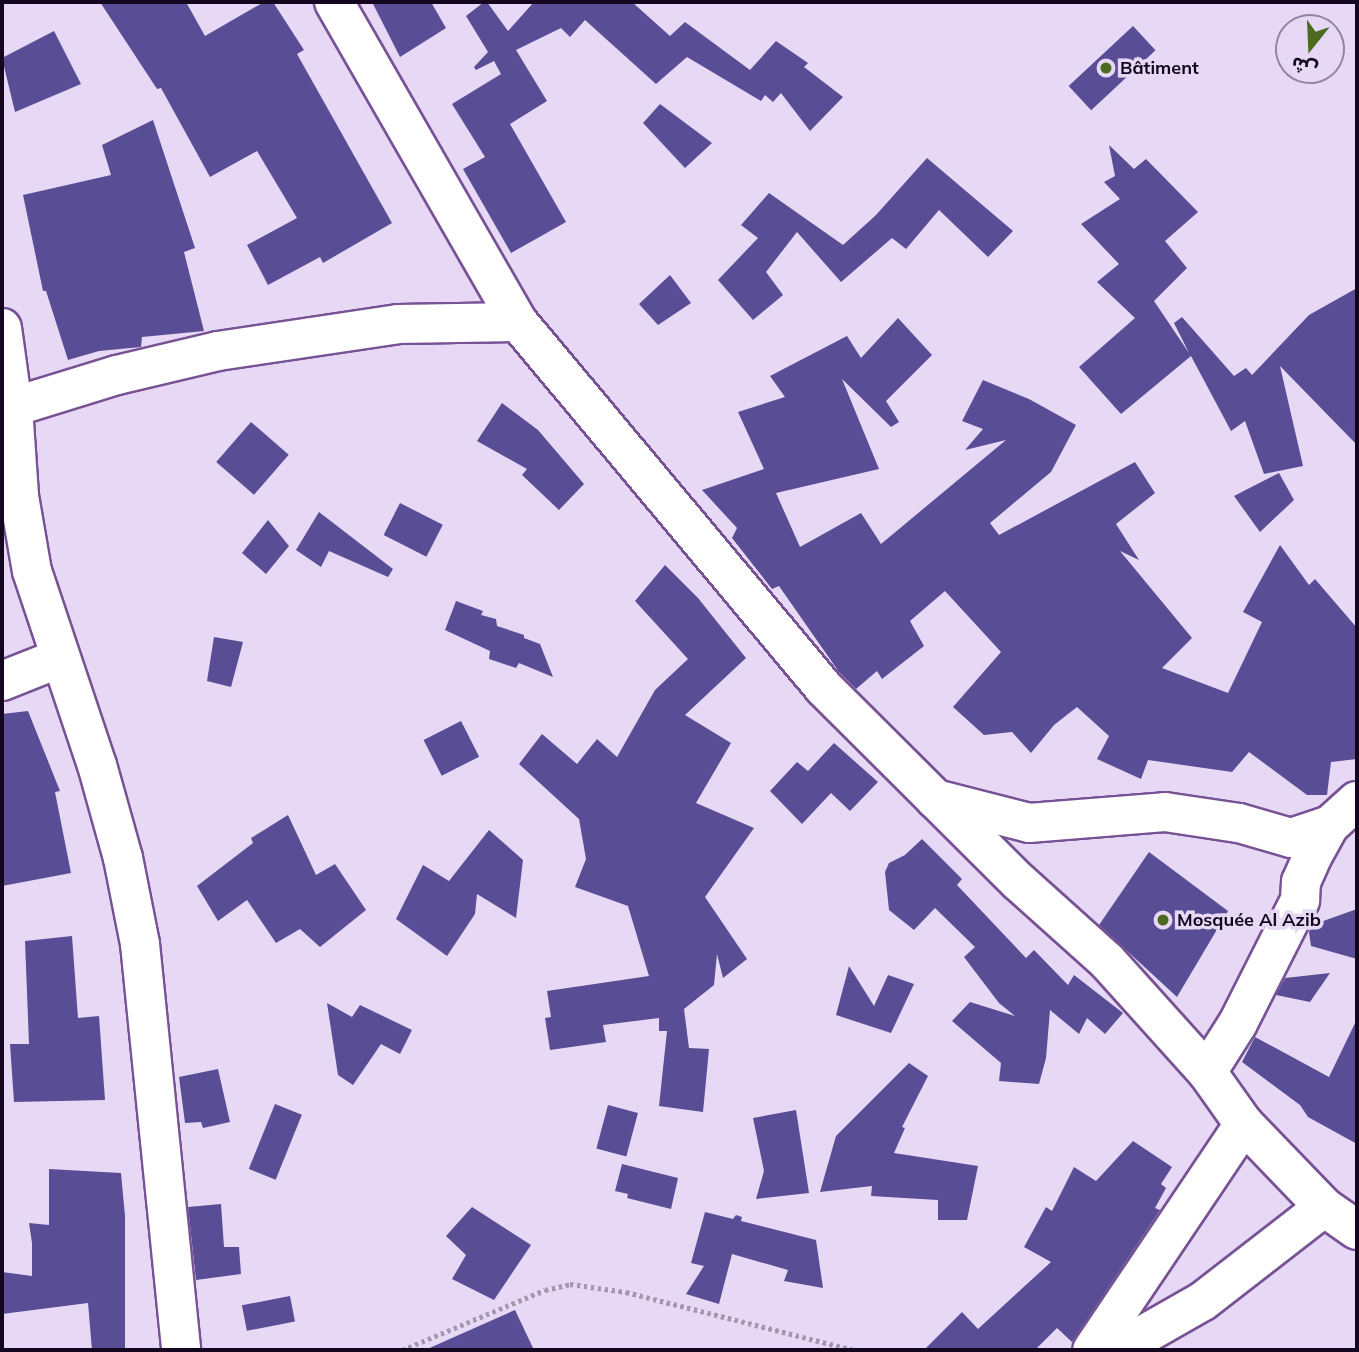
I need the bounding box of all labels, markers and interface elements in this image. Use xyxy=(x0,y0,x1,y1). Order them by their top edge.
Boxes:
north arrow xyxy=(1275,14,1345,84)
text: ش xyxy=(1288,52,1320,83)
place label: Bâtiment xyxy=(1120,57,1199,79)
marker: Bâtiment xyxy=(1098,60,1114,76)
place label: Mosquée Al Azib xyxy=(1177,909,1321,931)
marker: Mosquée Al Azib xyxy=(1155,912,1171,928)

